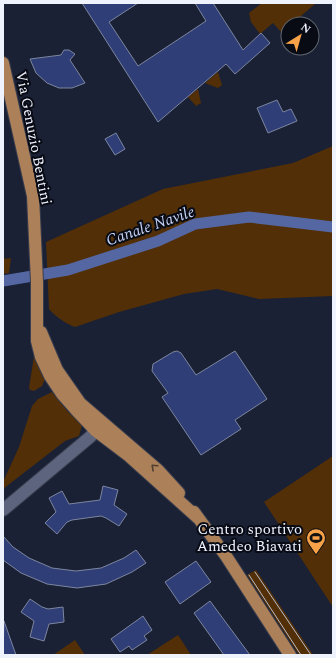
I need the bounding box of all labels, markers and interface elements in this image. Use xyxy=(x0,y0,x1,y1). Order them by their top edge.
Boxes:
north arrow xyxy=(280,16,320,56)
text: N xyxy=(297,19,314,38)
street label: Via Genuzio Bentini xyxy=(9,69,58,207)
water label: Canale Navile xyxy=(103,200,198,252)
one-way arrow xyxy=(152,465,159,472)
place label: Centro sportivo Amedeo Biavati xyxy=(197,518,302,558)
sports icon: Centro sportivo Amedeo Biavati xyxy=(305,527,327,555)

